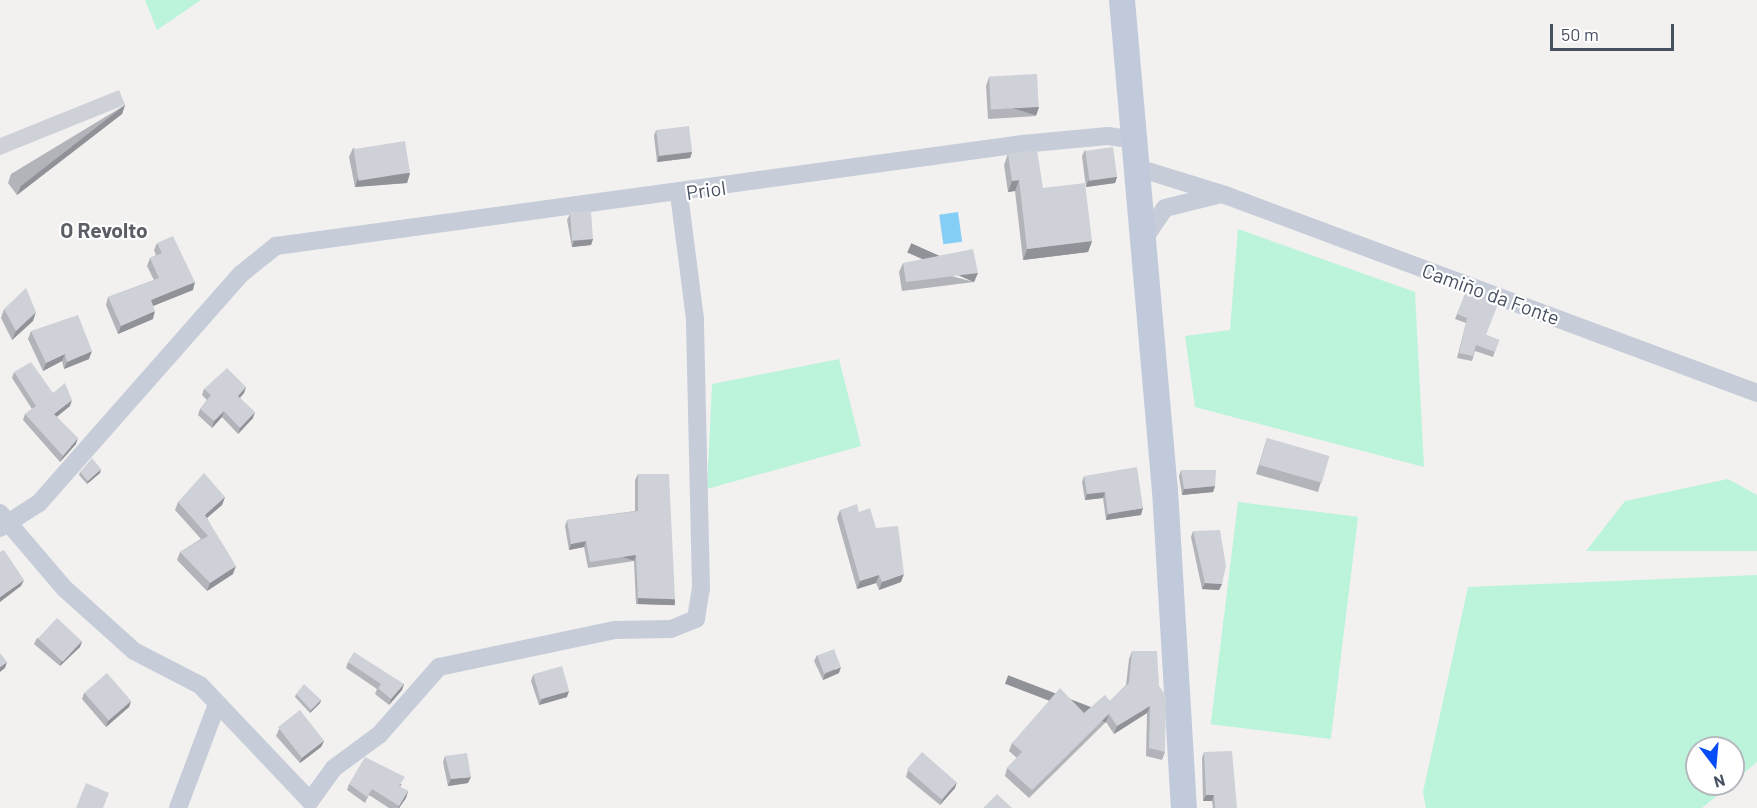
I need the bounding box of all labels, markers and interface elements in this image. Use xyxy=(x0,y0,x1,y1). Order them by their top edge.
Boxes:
scale bar xyxy=(1553,12,1678,50)
text: 50 m xyxy=(1561,23,1599,45)
street label: Priol xyxy=(685,175,727,205)
district label: O Revolto xyxy=(60,217,148,243)
street label: Camiño da Fonte xyxy=(1419,258,1563,330)
north arrow xyxy=(1685,736,1745,796)
text: N xyxy=(1712,771,1727,792)

